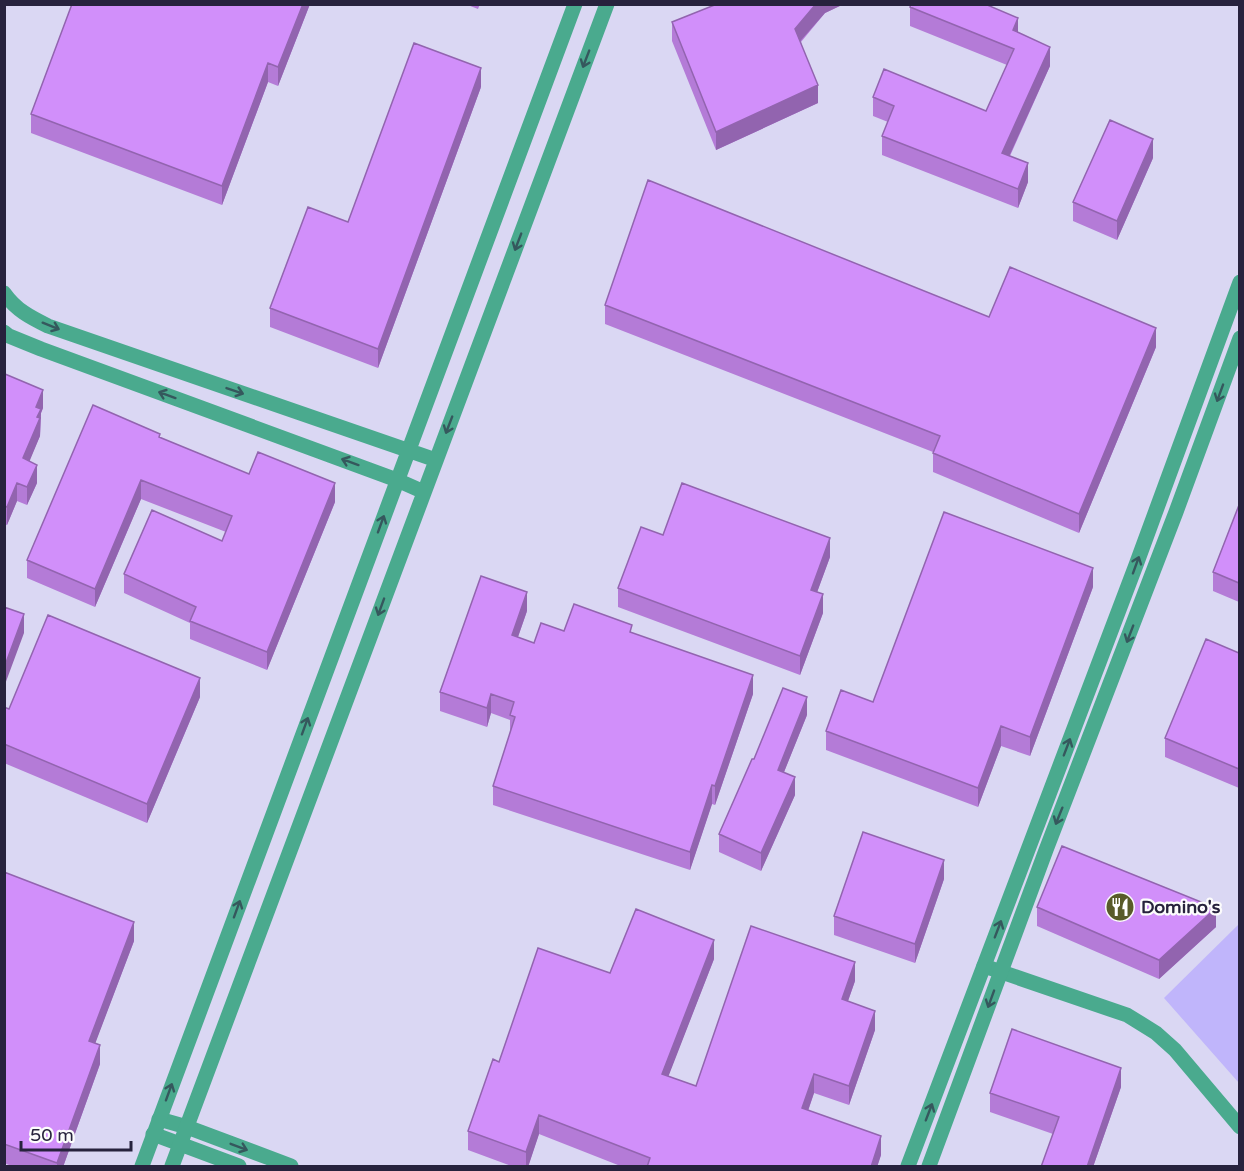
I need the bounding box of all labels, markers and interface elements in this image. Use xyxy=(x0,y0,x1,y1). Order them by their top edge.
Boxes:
one-way arrow xyxy=(580,49,591,68)
one-way arrow xyxy=(512,232,523,251)
one-way arrow xyxy=(41,321,60,332)
one-way arrow xyxy=(1213,383,1224,401)
one-way arrow xyxy=(225,386,244,397)
one-way arrow xyxy=(158,389,177,400)
one-way arrow xyxy=(443,415,454,433)
one-way arrow xyxy=(341,456,360,467)
one-way arrow xyxy=(376,515,387,534)
one-way arrow xyxy=(1131,556,1142,574)
one-way arrow xyxy=(374,597,385,616)
one-way arrow xyxy=(1124,625,1135,643)
one-way arrow xyxy=(301,718,312,736)
one-way arrow xyxy=(1062,738,1073,757)
one-way arrow xyxy=(1053,806,1064,825)
restaurant icon: Domino's xyxy=(1104,891,1136,923)
place label: Domino's xyxy=(1141,896,1221,918)
one-way arrow xyxy=(233,900,244,919)
one-way arrow xyxy=(993,921,1004,939)
one-way arrow xyxy=(984,989,995,1008)
one-way arrow xyxy=(165,1083,176,1102)
one-way arrow xyxy=(924,1103,935,1122)
scale bar xyxy=(21,1114,130,1152)
text: 50 m xyxy=(30,1124,74,1146)
one-way arrow xyxy=(229,1142,248,1153)

